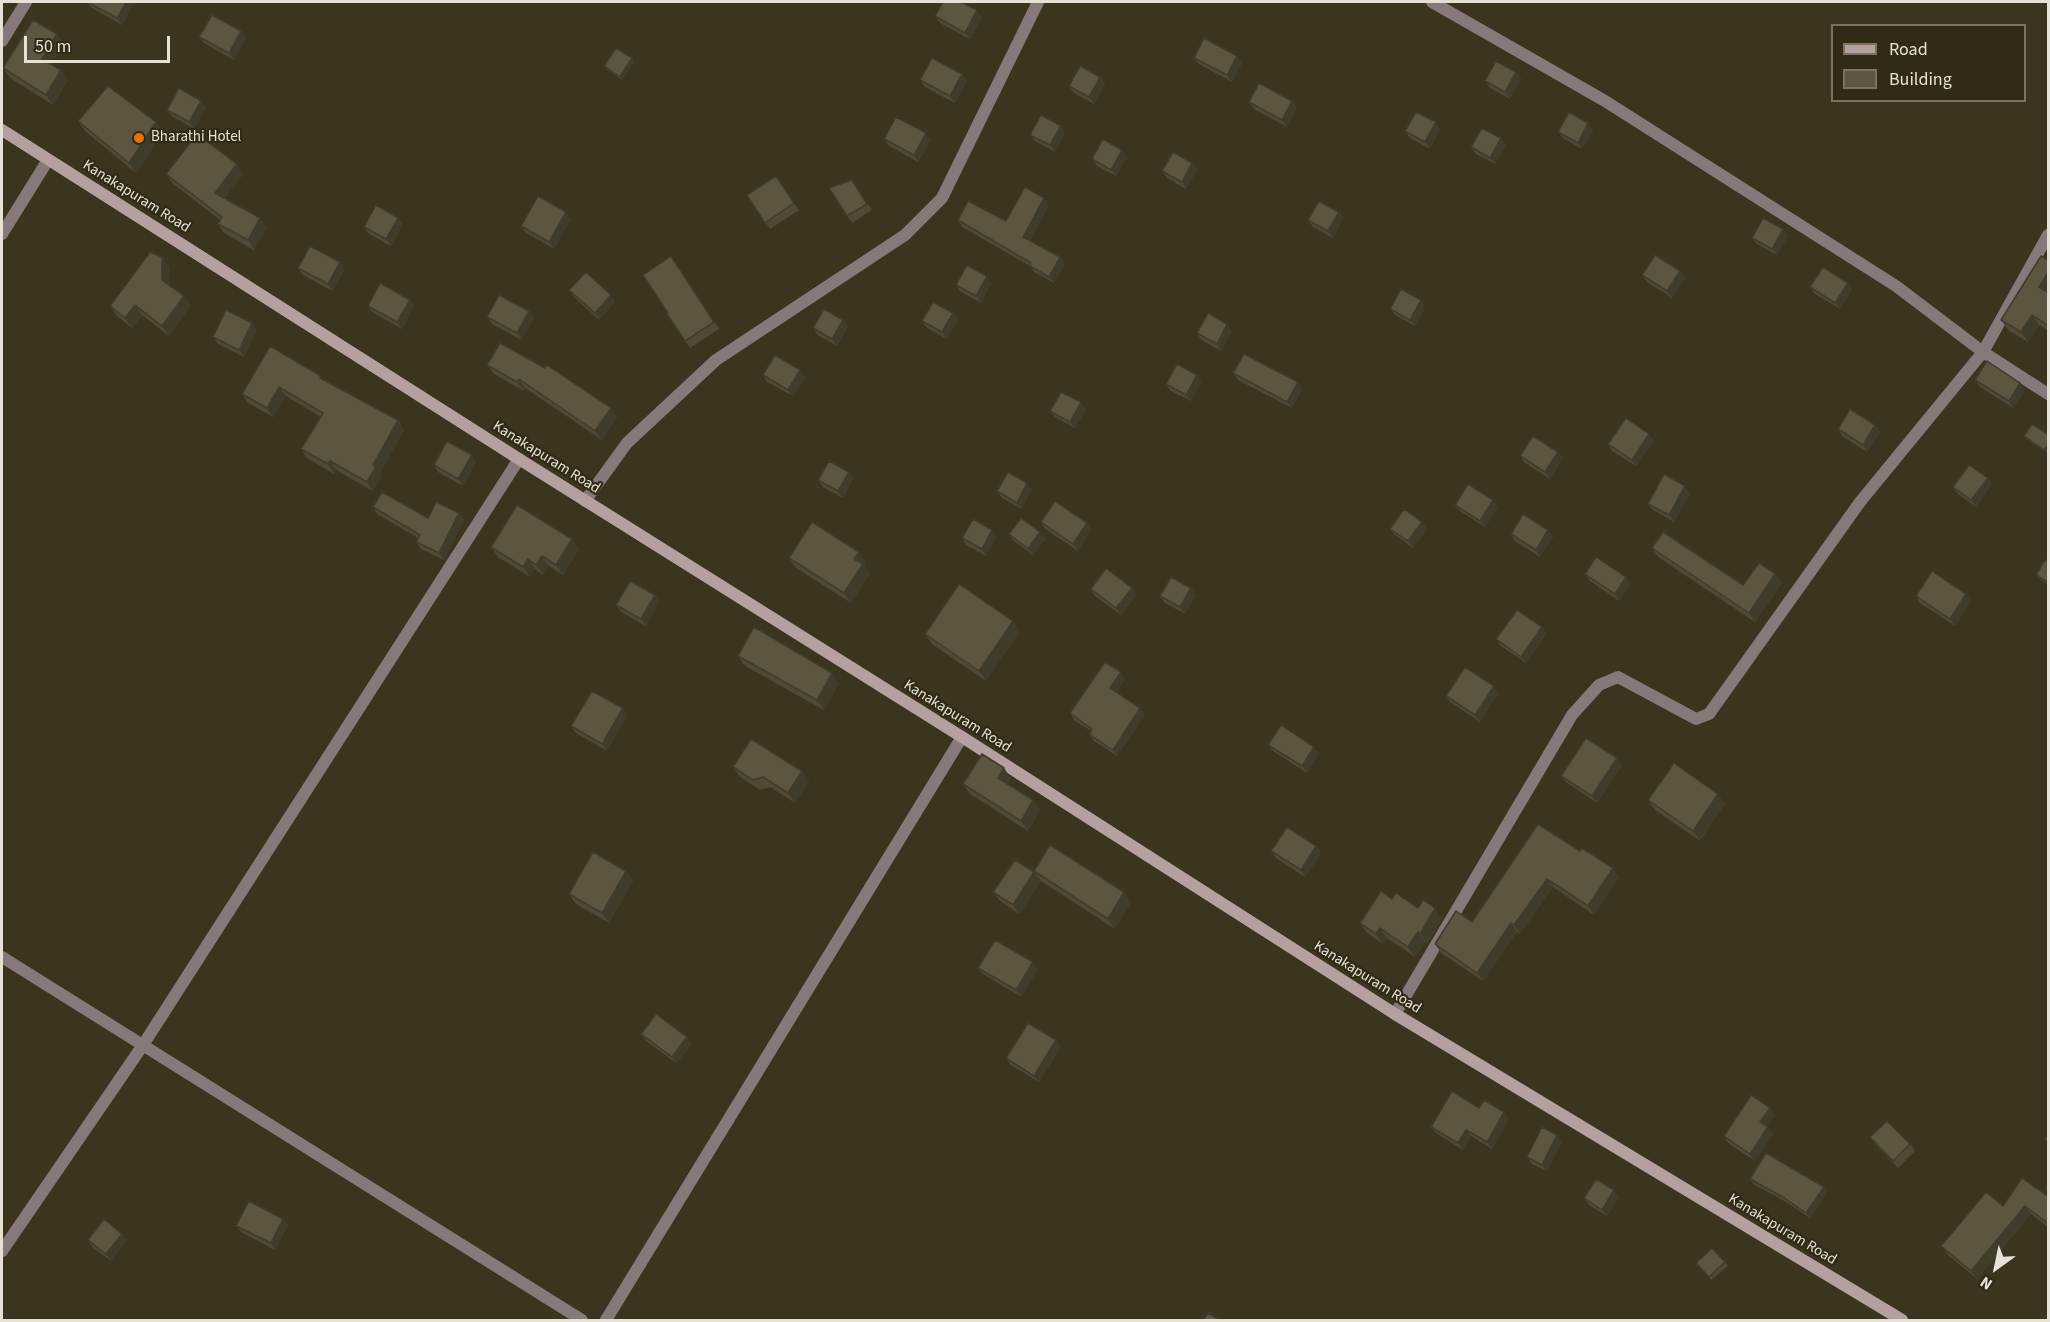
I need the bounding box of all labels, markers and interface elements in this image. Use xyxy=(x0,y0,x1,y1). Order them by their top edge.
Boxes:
scale bar xyxy=(27,24,172,62)
legend xyxy=(1831,24,2026,102)
text: 50 m xyxy=(35,34,71,59)
text: Road xyxy=(1889,37,1928,62)
text: Building xyxy=(1889,67,1952,92)
place label: Bharathi Hotel xyxy=(151,129,241,147)
marker: Bharathi Hotel xyxy=(132,131,146,145)
street label: Kanakapuram Road xyxy=(79,157,193,237)
street label: Kanakapuram Road xyxy=(489,418,603,498)
street label: Kanakapuram Road xyxy=(900,677,1014,757)
street label: Kanakapuram Road xyxy=(1310,938,1424,1018)
street label: Kanakapuram Road xyxy=(1724,1191,1840,1269)
north arrow xyxy=(1966,1238,2026,1298)
text: N xyxy=(1976,1271,1997,1295)

